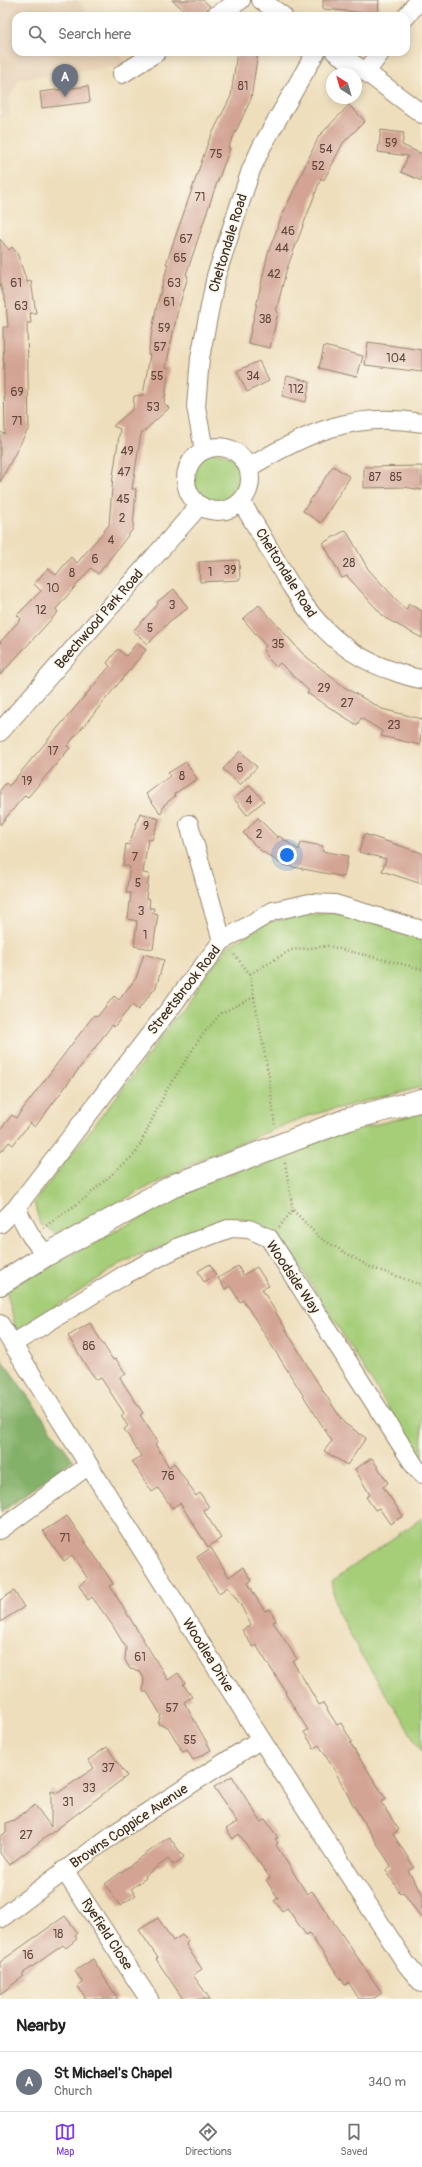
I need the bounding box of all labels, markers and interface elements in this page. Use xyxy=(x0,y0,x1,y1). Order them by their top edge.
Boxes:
search box xyxy=(12,12,410,56)
icon: search xyxy=(26,23,48,45)
text: Search here xyxy=(58,25,131,44)
pin: A xyxy=(52,64,78,97)
north arrow xyxy=(326,68,362,104)
house number: 81 xyxy=(238,79,248,94)
house number: 59 xyxy=(385,136,397,151)
house number: 54 xyxy=(319,142,333,157)
house number: 75 xyxy=(210,147,222,162)
house number: 52 xyxy=(311,159,325,174)
house number: 71 xyxy=(194,190,206,205)
street label: Cheltondale Road xyxy=(205,192,251,294)
house number: 46 xyxy=(281,224,295,239)
house number: 67 xyxy=(179,232,193,247)
house number: 44 xyxy=(275,241,289,256)
house number: 65 xyxy=(173,251,187,266)
house number: 42 xyxy=(267,267,281,282)
house number: 61 xyxy=(10,276,22,291)
house number: 63 xyxy=(167,276,181,291)
house number: 61 xyxy=(163,295,175,310)
house number: 63 xyxy=(14,299,28,314)
house number: 38 xyxy=(259,312,271,327)
house number: 59 xyxy=(158,321,170,336)
house number: 57 xyxy=(154,340,167,355)
house number: 104 xyxy=(386,351,406,366)
house number: 55 xyxy=(150,369,164,384)
house number: 34 xyxy=(246,369,260,384)
house number: 112 xyxy=(288,382,304,397)
house number: 69 xyxy=(10,385,24,400)
house number: 53 xyxy=(146,400,160,415)
house number: 71 xyxy=(11,414,23,429)
house number: 49 xyxy=(120,444,134,459)
house number: 47 xyxy=(117,465,131,480)
house number: 87 xyxy=(369,470,382,485)
house number: 85 xyxy=(390,470,402,485)
house number: 45 xyxy=(116,492,130,507)
house number: 2 xyxy=(119,511,126,526)
street label: Cheltondale Road xyxy=(252,525,320,621)
house number: 4 xyxy=(108,533,115,548)
house number: 6 xyxy=(92,552,99,567)
house number: 28 xyxy=(343,556,355,571)
house number: 39 xyxy=(224,563,236,578)
house number: 1 xyxy=(208,565,212,580)
street label: Beechwood Park Road xyxy=(51,566,147,672)
house number: 8 xyxy=(69,566,75,581)
house number: 10 xyxy=(47,581,59,596)
house number: 3 xyxy=(169,598,176,613)
house number: 12 xyxy=(35,603,47,618)
house number: 5 xyxy=(147,621,153,636)
house number: 35 xyxy=(271,637,285,652)
house number: 29 xyxy=(318,681,330,696)
house number: 27 xyxy=(340,696,354,711)
house number: 23 xyxy=(387,718,401,733)
house number: 17 xyxy=(47,744,59,759)
house number: 6 xyxy=(237,761,244,776)
house number: 8 xyxy=(179,769,185,784)
house number: 19 xyxy=(22,774,32,789)
house number: 4 xyxy=(246,793,253,808)
house number: 9 xyxy=(143,819,149,834)
house number: 2 xyxy=(256,827,263,842)
your location xyxy=(277,845,297,865)
house number: 7 xyxy=(132,850,139,865)
house number: 5 xyxy=(135,876,141,891)
house number: 3 xyxy=(138,904,145,919)
house number: 1 xyxy=(143,928,147,943)
street label: Streetsbrook Road xyxy=(144,942,224,1038)
street label: Woodside Way xyxy=(262,1237,324,1317)
house number: 86 xyxy=(82,1339,96,1354)
house number: 76 xyxy=(161,1469,175,1484)
house number: 71 xyxy=(59,1531,71,1546)
street label: Woodlea Drive xyxy=(179,1615,237,1695)
house number: 61 xyxy=(134,1650,146,1665)
house number: 57 xyxy=(166,1701,179,1716)
house number: 55 xyxy=(183,1733,197,1748)
house number: 37 xyxy=(101,1761,115,1776)
street label: Browns Coppice Avenue xyxy=(67,1780,191,1872)
house number: 33 xyxy=(82,1781,96,1796)
house number: 31 xyxy=(62,1795,74,1810)
house number: 27 xyxy=(19,1828,33,1843)
street label: Ryefield Close xyxy=(78,1895,136,1973)
house number: 18 xyxy=(53,1927,63,1942)
house number: 16 xyxy=(22,1948,34,1963)
text: Nearby xyxy=(16,2015,65,2036)
text: St Michael's Chapel xyxy=(54,2064,172,2083)
text: A xyxy=(25,2074,33,2090)
text: 340 m xyxy=(368,2074,406,2090)
text: Church xyxy=(54,2083,92,2099)
tab: Map xyxy=(54,2121,76,2158)
tab: Directions xyxy=(185,2121,232,2158)
tab: Saved xyxy=(340,2121,368,2158)

